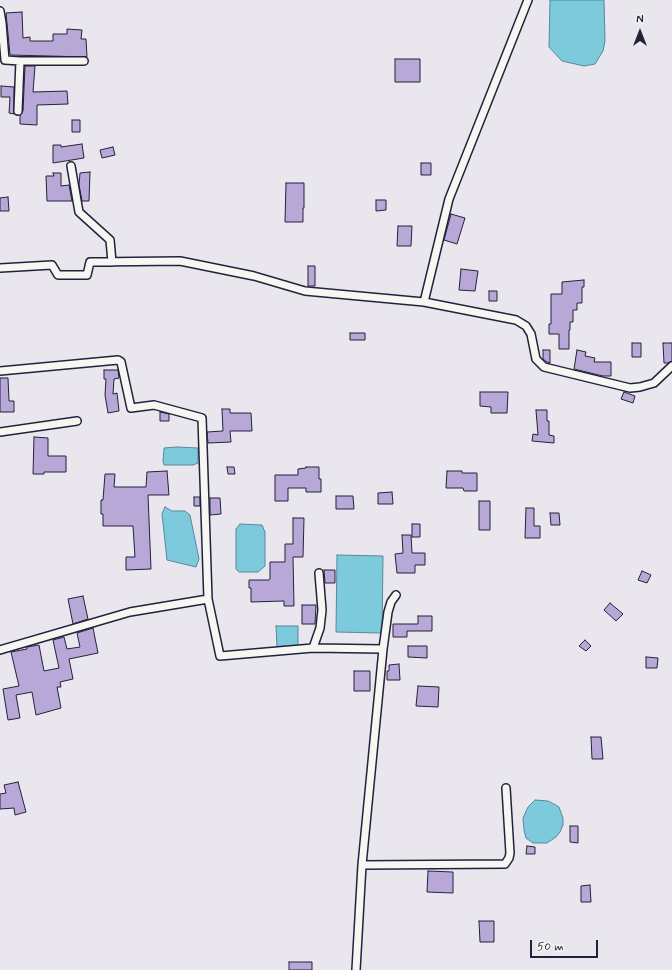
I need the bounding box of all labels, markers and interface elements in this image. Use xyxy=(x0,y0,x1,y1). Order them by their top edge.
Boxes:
north arrow xyxy=(620,12,660,52)
text: N xyxy=(636,13,644,27)
scale bar xyxy=(532,932,600,958)
text: 50 m xyxy=(537,939,564,955)

